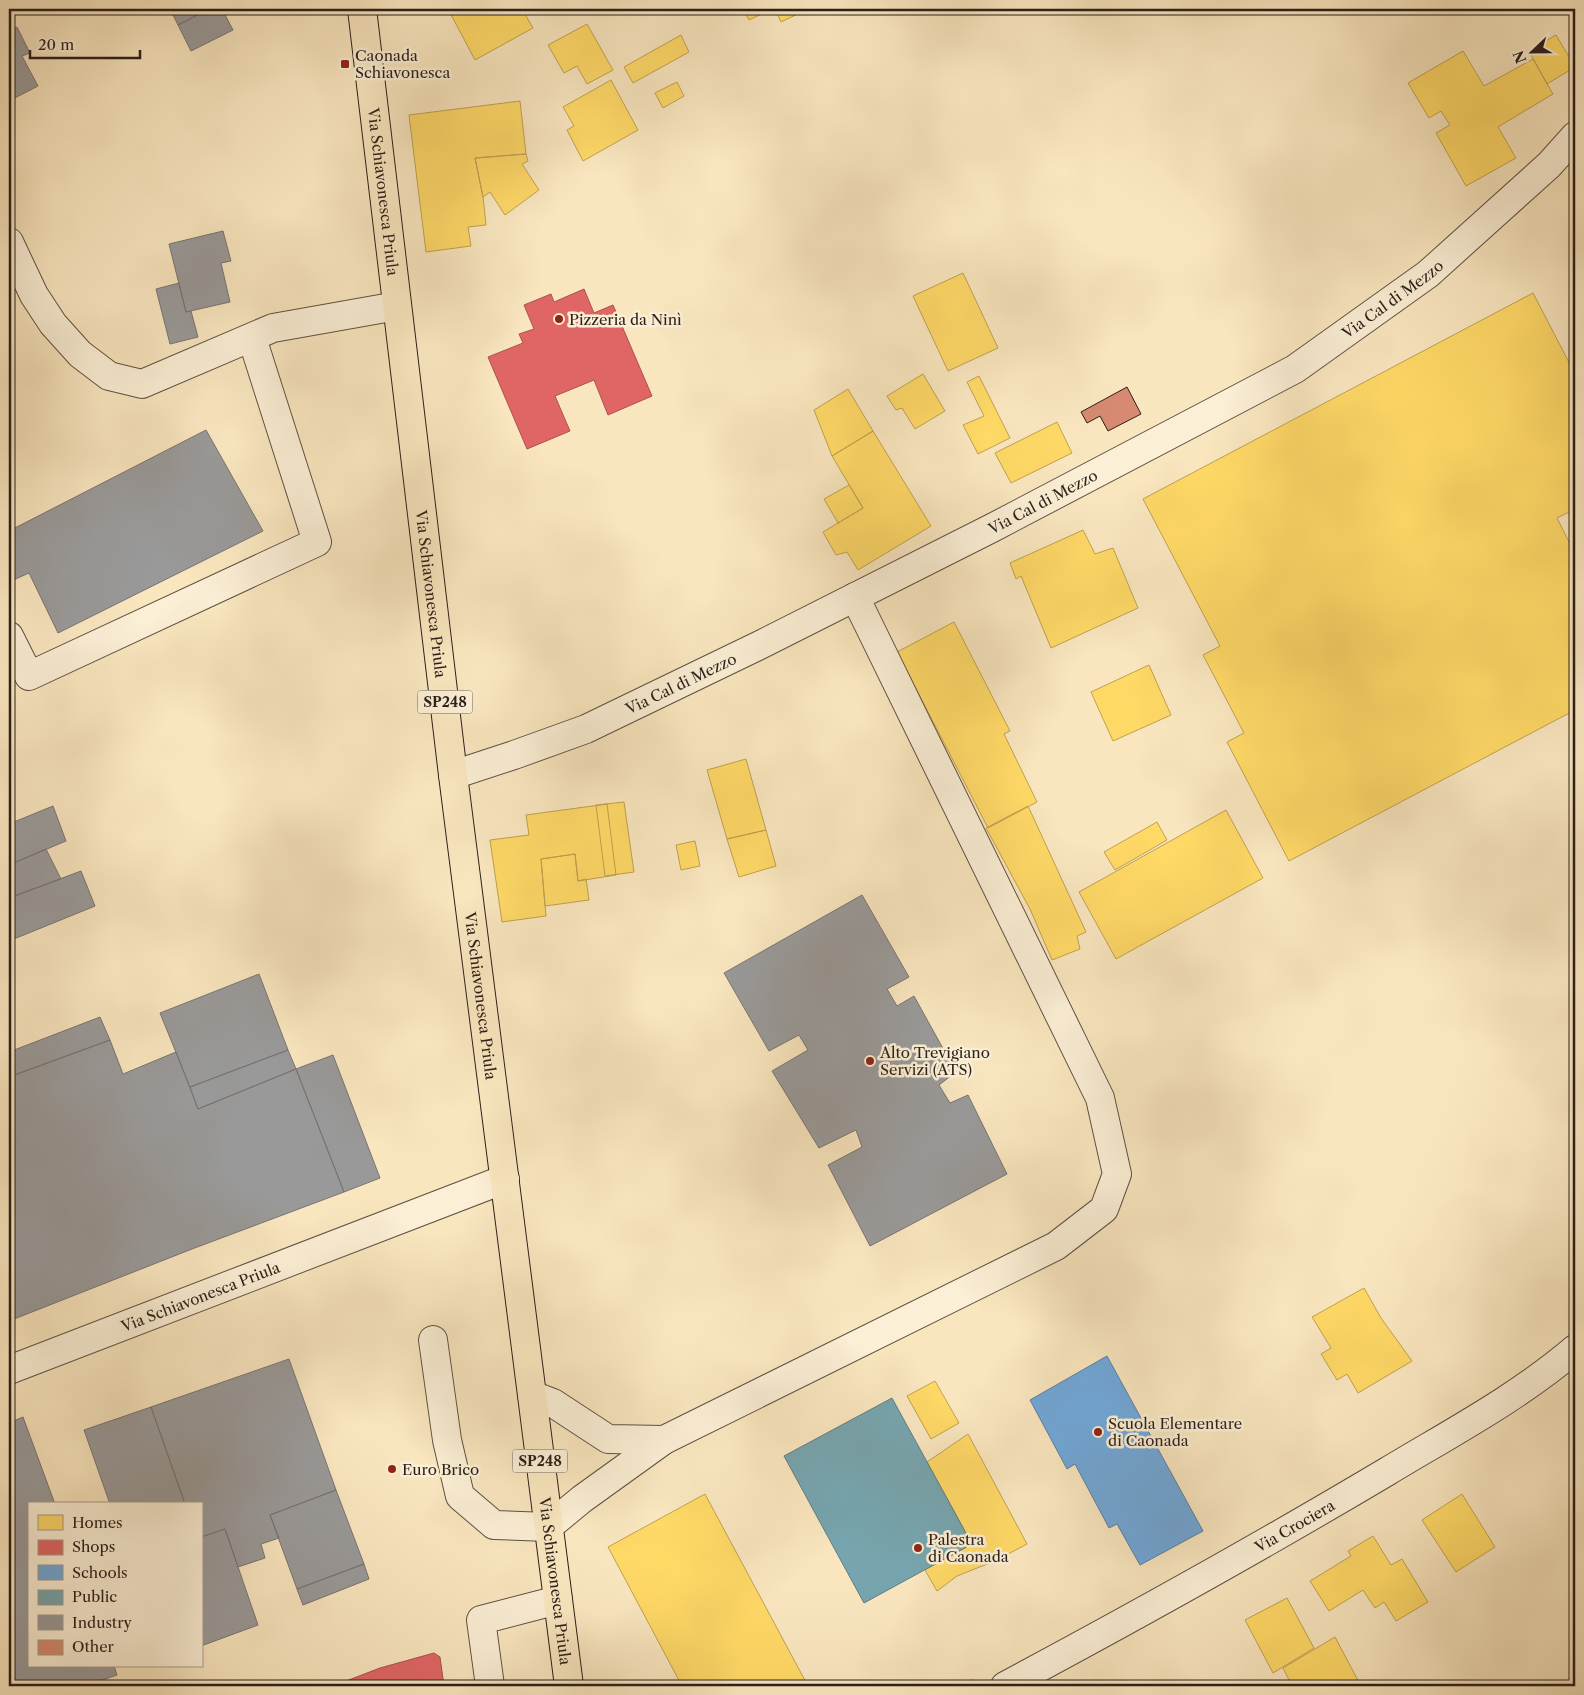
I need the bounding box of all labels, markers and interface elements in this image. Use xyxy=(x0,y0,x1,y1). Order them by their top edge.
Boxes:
scale bar xyxy=(30,28,140,60)
north arrow xyxy=(1506,28,1556,78)
text: 20 m xyxy=(38,35,74,54)
place label: Caonada Schiavonesca xyxy=(355,46,450,82)
text: N xyxy=(1509,48,1531,66)
marker: Caonada Schiavonesca xyxy=(339,58,351,70)
street label: Via Schiavonesca Priula xyxy=(364,106,403,277)
street label: Via Cal di Mezzo xyxy=(1337,256,1447,343)
place label: Pizzeria da Ninì xyxy=(569,310,682,329)
marker: Pizzeria da Ninì xyxy=(553,313,565,325)
street label: Via Cal di Mezzo xyxy=(984,465,1101,538)
street label: Via Schiavonesca Priula xyxy=(412,508,451,679)
street label: Via Cal di Mezzo xyxy=(621,648,739,718)
road number: SP248 xyxy=(418,690,472,714)
street label: Via Schiavonesca Priula xyxy=(461,910,501,1081)
place label: Alto Trevigiano Servizi (ATS) xyxy=(879,1043,990,1079)
marker: Alto Trevigiano Servizi (ATS) xyxy=(864,1055,876,1067)
street label: Via Schiavonesca Priula xyxy=(117,1257,283,1336)
place label: Scuola Elementare di Caonada xyxy=(1108,1414,1242,1450)
marker: Scuola Elementare di Caonada xyxy=(1092,1426,1104,1438)
road number: SP248 xyxy=(512,1450,568,1472)
place label: Euro Brico xyxy=(402,1460,479,1479)
marker: Euro Brico xyxy=(386,1463,398,1475)
street label: Via Schiavonesca Priula xyxy=(535,1495,576,1666)
street label: Via Crociera xyxy=(1250,1495,1338,1557)
legend xyxy=(28,1502,202,1668)
text: Homes xyxy=(72,1513,123,1532)
place label: Palestra di Caonada xyxy=(928,1530,1009,1566)
text: Shops xyxy=(72,1537,115,1556)
marker: Palestra di Caonada xyxy=(912,1542,924,1554)
text: Schools xyxy=(72,1563,128,1582)
text: Public xyxy=(72,1587,117,1606)
text: Industry xyxy=(72,1613,132,1632)
text: Other xyxy=(72,1637,115,1656)

